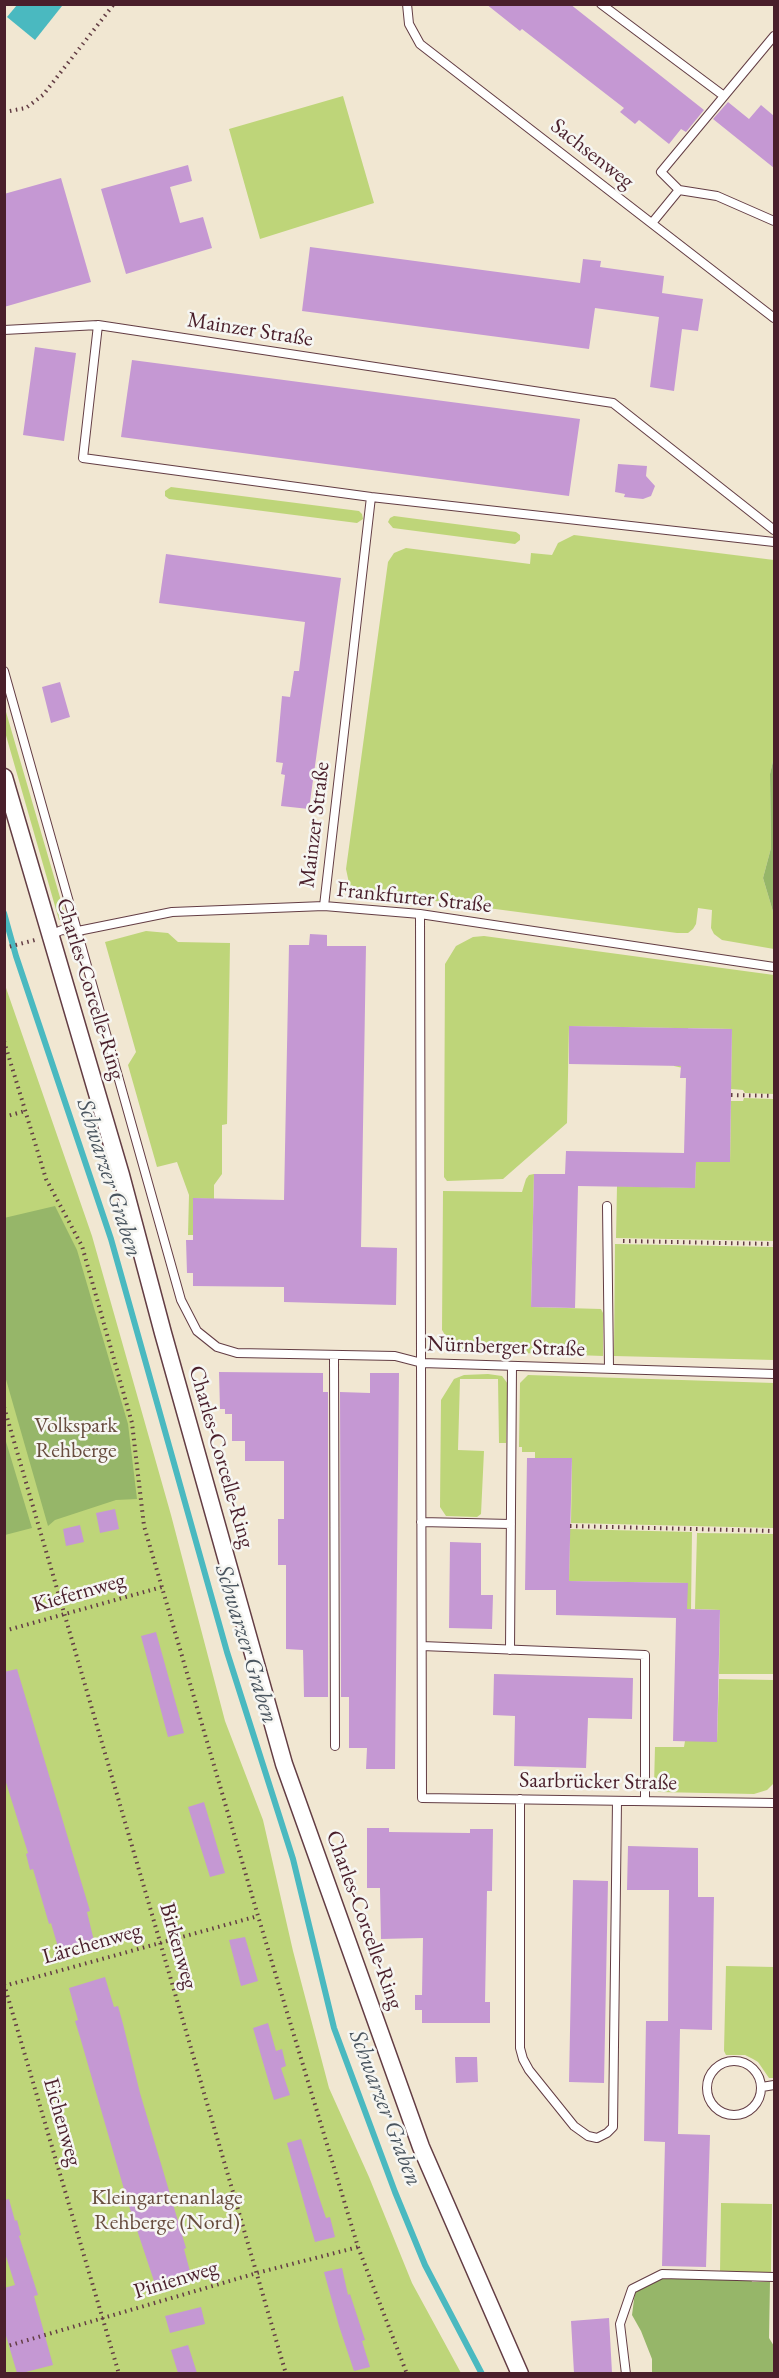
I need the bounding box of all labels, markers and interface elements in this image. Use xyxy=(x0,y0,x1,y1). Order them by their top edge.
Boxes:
street label: Sachsenweg xyxy=(545,113,639,195)
street label: Mainzer Straße xyxy=(185,307,315,353)
street label: Mainzer Straße xyxy=(294,761,336,889)
street label: Frankfurter Straße xyxy=(335,877,493,919)
street label: Charles-Corcelle-Ring xyxy=(50,895,130,1083)
water label: Schwarzer Graben xyxy=(70,1095,148,1261)
street label: Nürnberger Straße xyxy=(427,1331,585,1363)
street label: Charles-Corcelle-Ring xyxy=(182,1363,260,1551)
park label: Volkspark Rehberge xyxy=(34,1413,118,1464)
water label: Schwarzer Graben xyxy=(208,1561,284,1727)
street label: Kiefernweg xyxy=(30,1567,128,1619)
street label: Saarbrücker Straße xyxy=(519,1767,677,1797)
street label: Charles-Corcelle-Ring xyxy=(319,1827,409,2013)
street label: Birkenweg xyxy=(153,1900,203,1992)
street label: Lärchenweg xyxy=(40,1917,144,1971)
water label: Schwarzer Graben xyxy=(342,2026,428,2190)
street label: Eichenweg xyxy=(37,2075,87,2169)
park label: Kleingartenanlage Rehberge (Nord) xyxy=(91,2185,243,2236)
street label: Pinienweg xyxy=(131,2255,221,2305)

